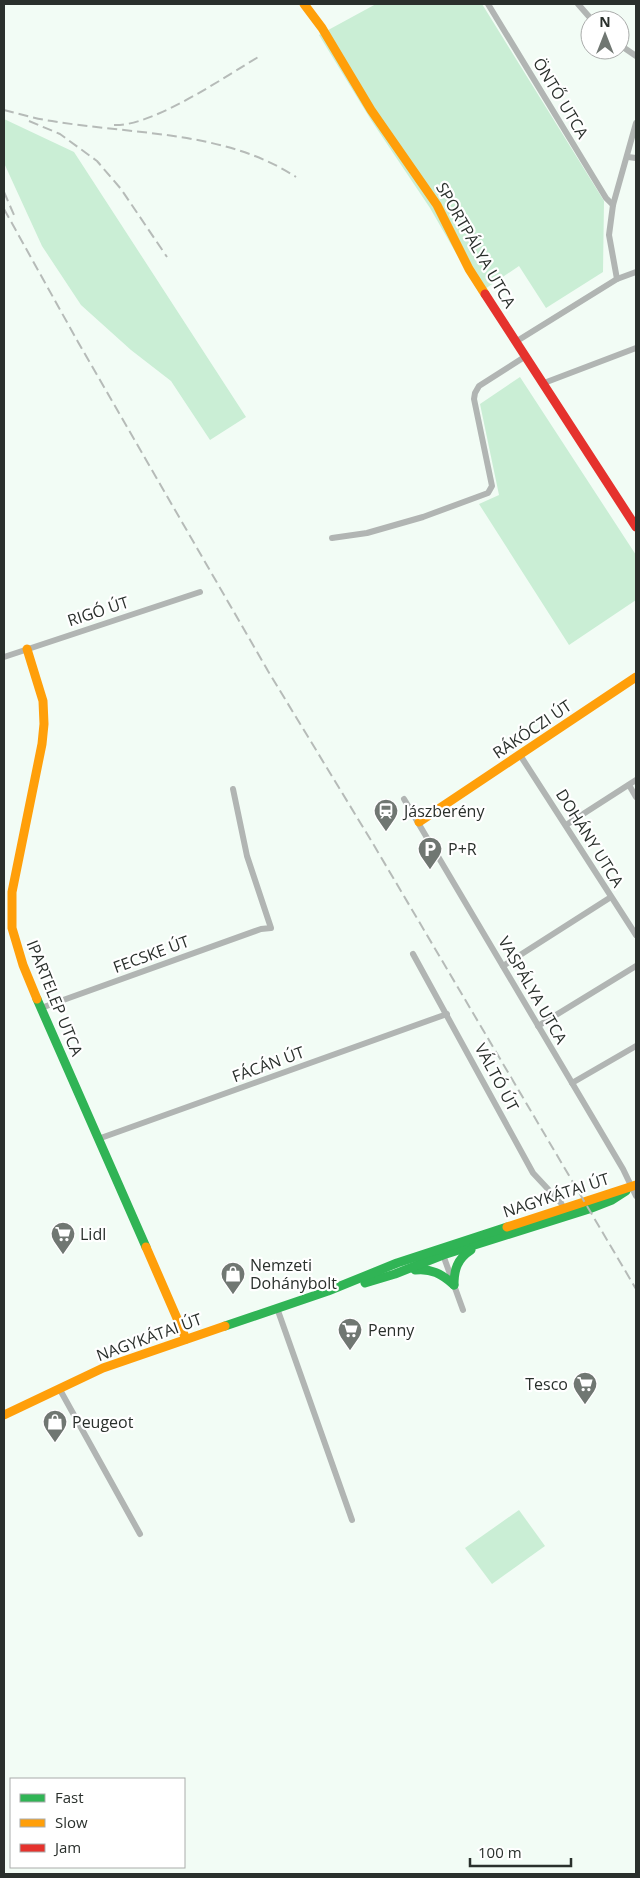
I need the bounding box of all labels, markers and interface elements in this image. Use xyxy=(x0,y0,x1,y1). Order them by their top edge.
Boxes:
north arrow xyxy=(580,10,630,60)
text: N xyxy=(599,12,611,31)
street label: ÖNTŐ UTCA xyxy=(528,54,594,143)
street label: SPORTPÁLYA UTCA xyxy=(431,178,521,313)
street label: RIGÓ ÚT xyxy=(65,591,132,631)
street label: RÁKÓCZI ÚT xyxy=(488,694,576,763)
street label: DOHÁNY UTCA xyxy=(551,785,629,892)
station icon: Jászberény xyxy=(373,798,399,832)
place label: Jászberény xyxy=(402,800,485,822)
parking icon: P+R xyxy=(417,836,443,870)
place label: P+R xyxy=(448,838,477,860)
street label: FECSKE ÚT xyxy=(110,930,192,978)
street label: VASPÁLYA UTCA xyxy=(493,932,573,1048)
street label: IPARTELEP UTCA xyxy=(22,937,89,1060)
street label: VÁLTÓ ÚT xyxy=(470,1039,524,1115)
street label: FÁCÁN ÚT xyxy=(229,1041,307,1087)
street label: NAGYKÁTAI ÚT xyxy=(500,1167,612,1223)
supermarket icon: Lidl xyxy=(50,1221,76,1255)
place label: Lidl xyxy=(80,1223,106,1245)
place label: Nemzeti Dohánybolt xyxy=(250,1254,337,1294)
shop icon: Nemzeti Dohánybolt xyxy=(220,1261,246,1295)
street label: NAGYKÁTAI ÚT xyxy=(93,1308,205,1366)
supermarket icon: Penny xyxy=(337,1317,363,1351)
place label: Penny xyxy=(368,1319,415,1341)
supermarket icon: Tesco xyxy=(572,1371,598,1405)
place label: Tesco xyxy=(525,1373,568,1395)
shop icon: Peugeot xyxy=(42,1409,68,1443)
place label: Peugeot xyxy=(72,1411,134,1433)
legend xyxy=(10,1778,185,1868)
text: Fast xyxy=(55,1787,84,1807)
text: Slow xyxy=(55,1812,88,1832)
scale bar xyxy=(470,1836,571,1868)
text: Jam xyxy=(53,1837,81,1857)
text: 100 m xyxy=(478,1842,522,1862)

